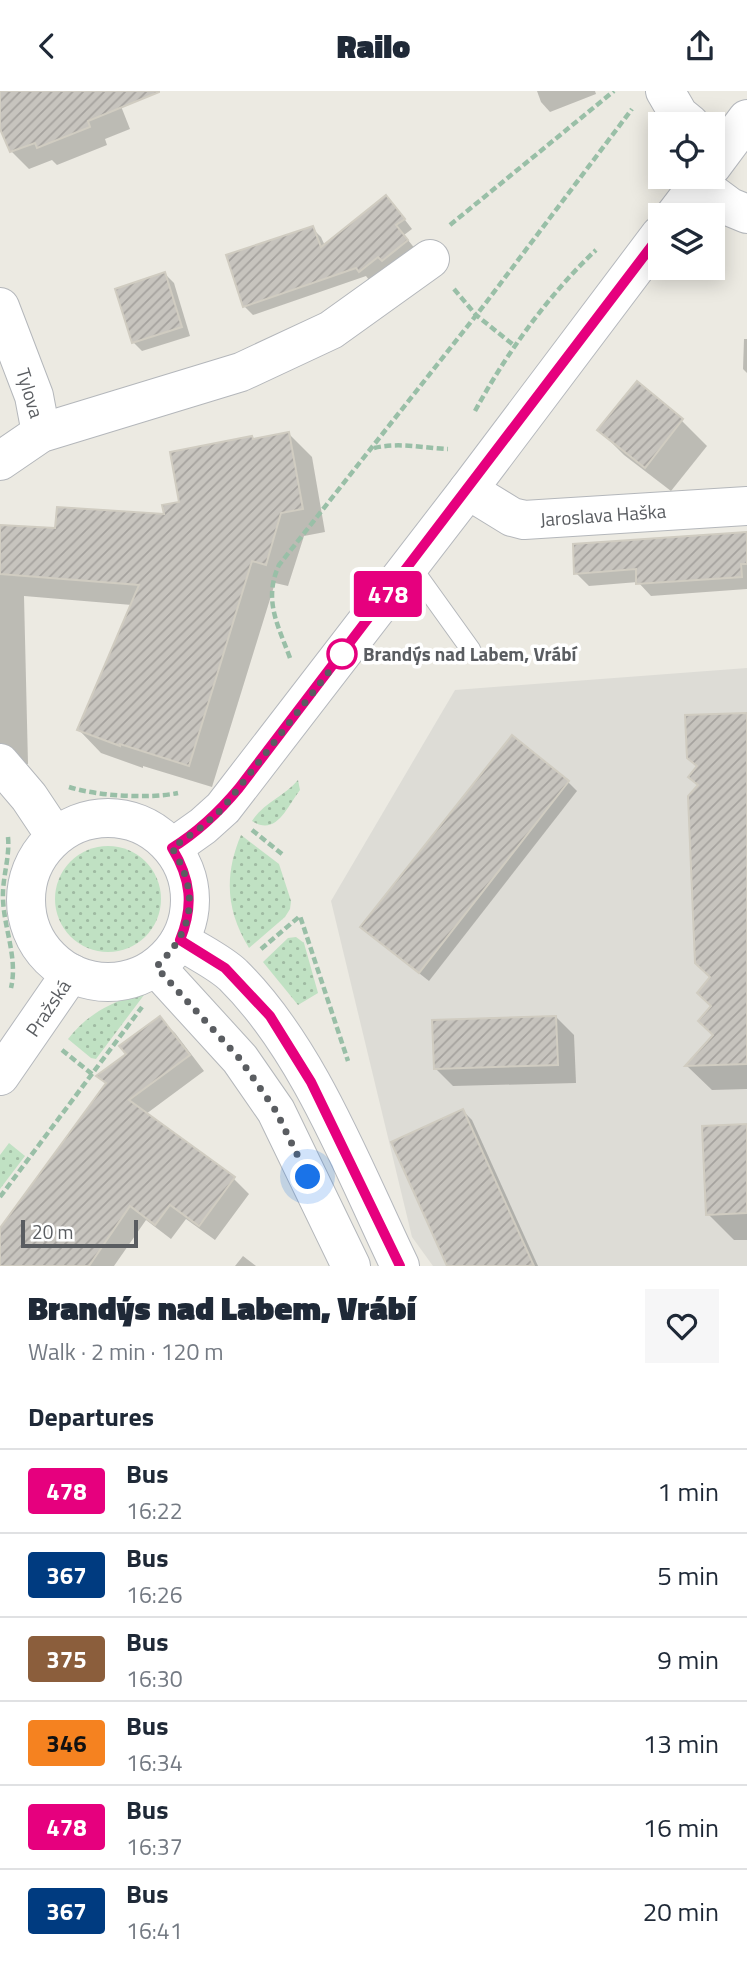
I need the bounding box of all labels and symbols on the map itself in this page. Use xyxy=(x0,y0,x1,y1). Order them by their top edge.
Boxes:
street label: Tylova xyxy=(9,364,52,422)
street label: Jaroslava Haška xyxy=(539,496,668,533)
line badge: 478 xyxy=(348,571,428,617)
marker: Brandýs nad Labem, Vrábí xyxy=(327,639,357,669)
place label: Brandýs nad Labem, Vrábí xyxy=(363,639,579,668)
street label: Pražská xyxy=(18,973,78,1042)
your location xyxy=(290,1159,325,1194)
scale bar xyxy=(21,1217,138,1249)

